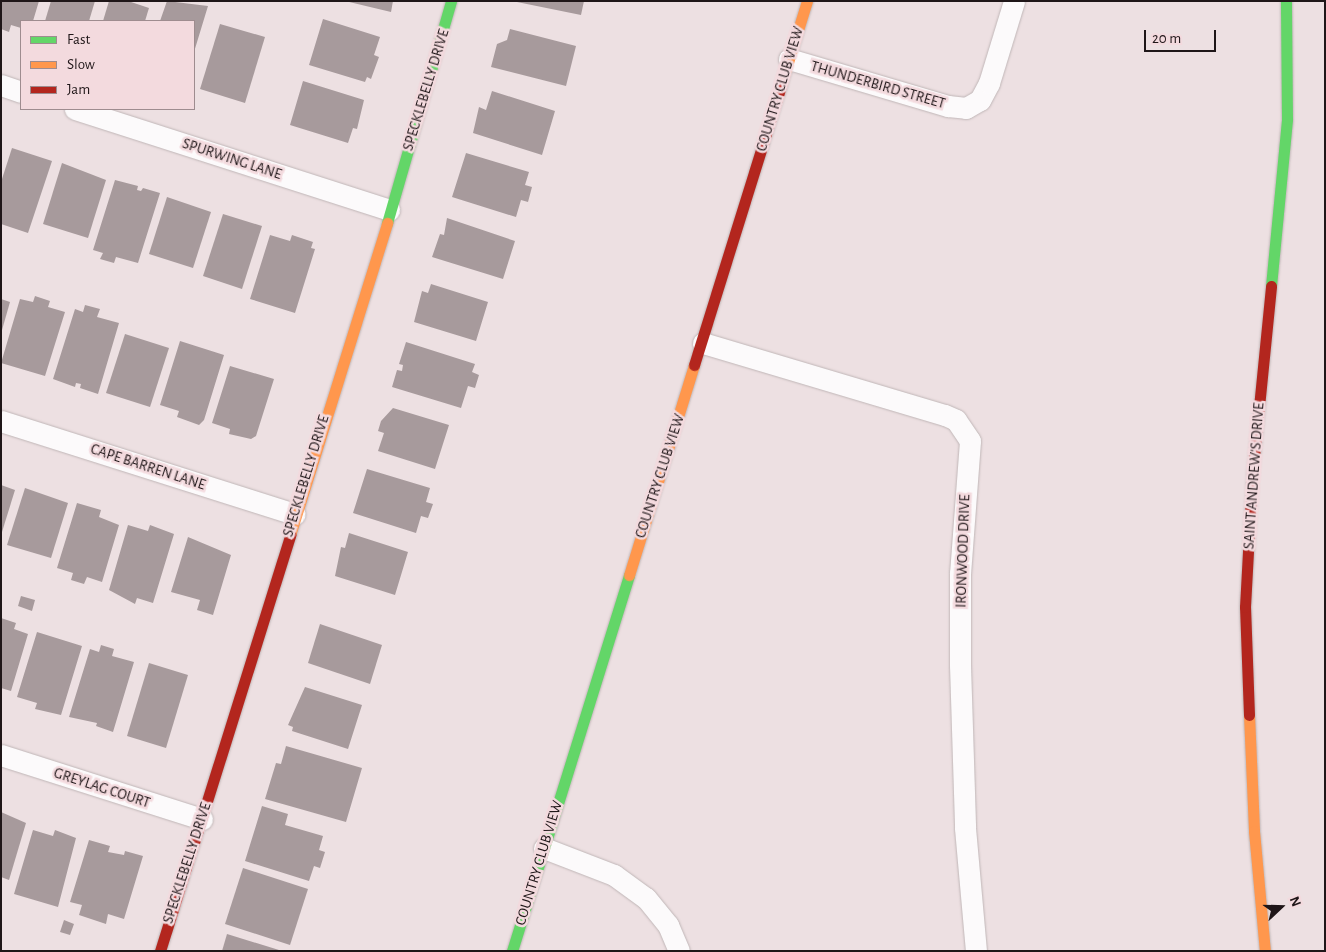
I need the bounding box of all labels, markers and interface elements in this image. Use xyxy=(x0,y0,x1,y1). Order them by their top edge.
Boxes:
legend xyxy=(20,20,195,110)
scale bar xyxy=(1146,20,1218,52)
street label: COUNTRY CLUB VIEW xyxy=(752,24,808,154)
street label: SPECKLEBELLY DRIVE xyxy=(399,27,453,153)
text: 20 m xyxy=(1152,31,1181,46)
text: Fast xyxy=(67,32,90,47)
text: Slow xyxy=(67,57,95,72)
street label: THUNDERBIRD STREET xyxy=(809,57,947,113)
text: Jam xyxy=(67,82,90,97)
street label: SPURWING LANE xyxy=(180,134,284,184)
street label: SAINT ANDREW'S DRIVE xyxy=(1240,402,1268,550)
street label: COUNTRY CLUB VIEW xyxy=(631,412,689,540)
street label: SPECKLEBELLY DRIVE xyxy=(279,413,333,539)
street label: CAPE BARREN LANE xyxy=(88,440,208,494)
street label: IRONWOOD DRIVE xyxy=(952,494,974,608)
street label: GREYLAG COURT xyxy=(51,764,153,812)
street label: COUNTRY CLUB VIEW xyxy=(511,798,567,928)
street label: SPECKLEBELLY DRIVE xyxy=(159,800,215,926)
north arrow xyxy=(1256,882,1306,932)
text: N xyxy=(1287,895,1303,909)

